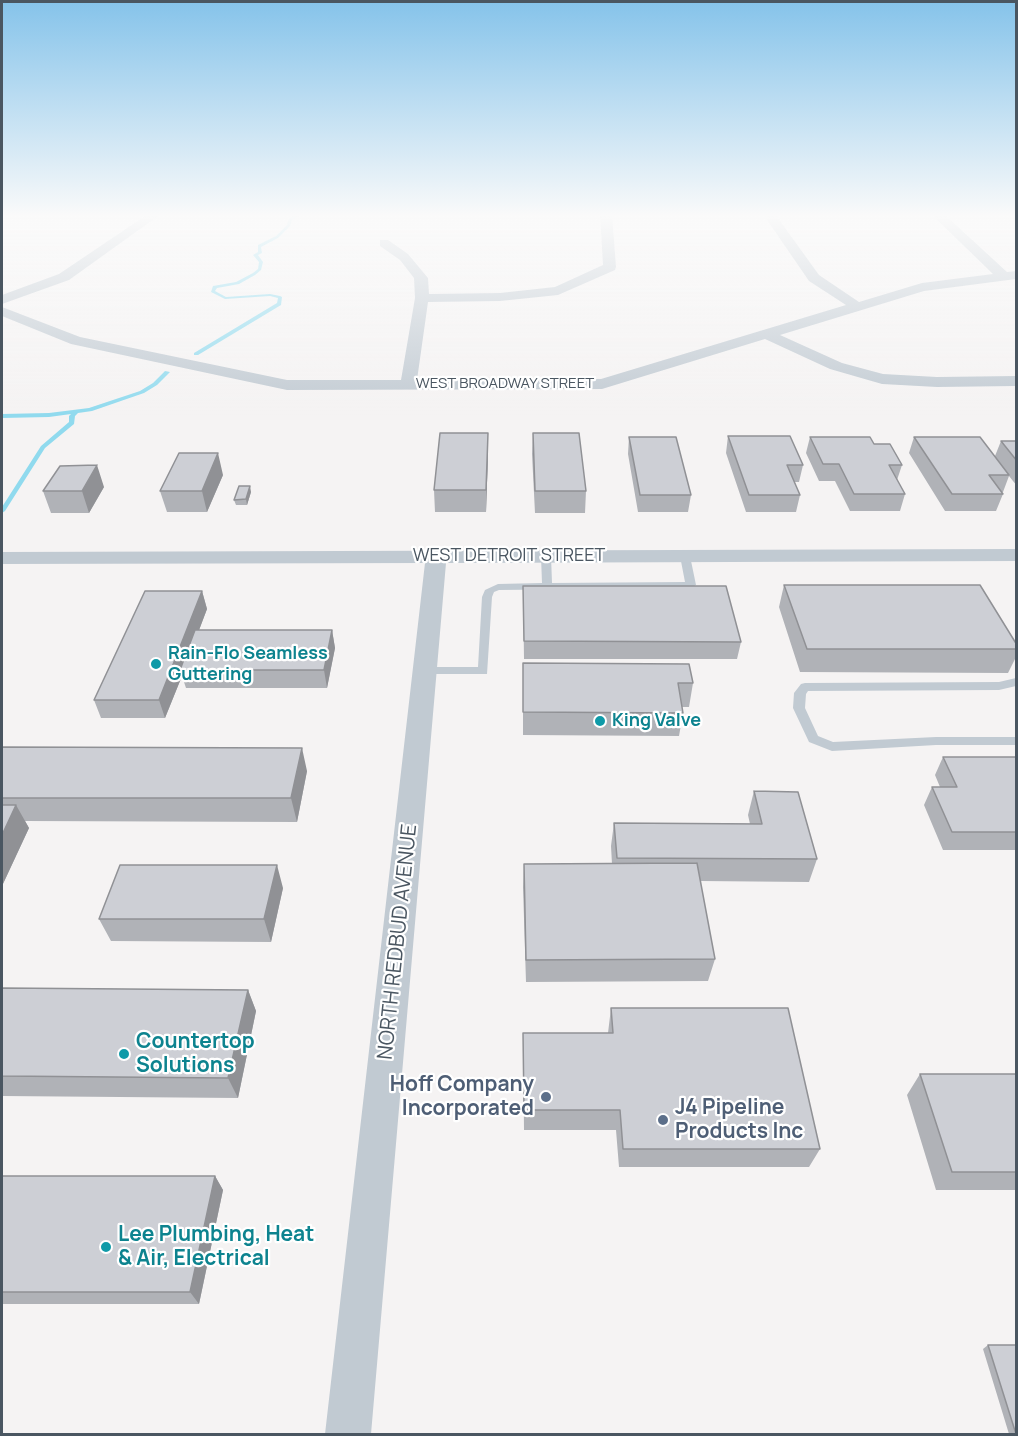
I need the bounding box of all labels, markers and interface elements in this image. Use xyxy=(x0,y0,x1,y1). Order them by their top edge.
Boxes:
street label: WEST BROADWAY STREET xyxy=(416,375,594,393)
street label: WEST DETROIT STREET xyxy=(413,545,605,567)
place label: Rain-Flo Seamless Guttering xyxy=(168,643,328,686)
marker: Rain-Flo Seamless Guttering xyxy=(149,657,163,671)
place label: King Valve xyxy=(612,710,701,732)
marker: King Valve xyxy=(593,714,607,728)
street label: NORTH REDBUD AVENUE xyxy=(373,823,423,1061)
place label: Countertop Solutions xyxy=(136,1029,255,1079)
marker: Countertop Solutions xyxy=(117,1047,131,1061)
place label: Hoff Company Incorporated xyxy=(390,1072,534,1122)
marker: Hoff Company Incorporated xyxy=(539,1090,553,1104)
place label: J4 Pipeline Products Inc xyxy=(675,1095,803,1145)
marker: J4 Pipeline Products Inc xyxy=(656,1113,670,1127)
place label: Lee Plumbing, Heat & Air, Electrical xyxy=(118,1222,314,1272)
marker: Lee Plumbing, Heat & Air, Electrical xyxy=(99,1240,113,1254)

